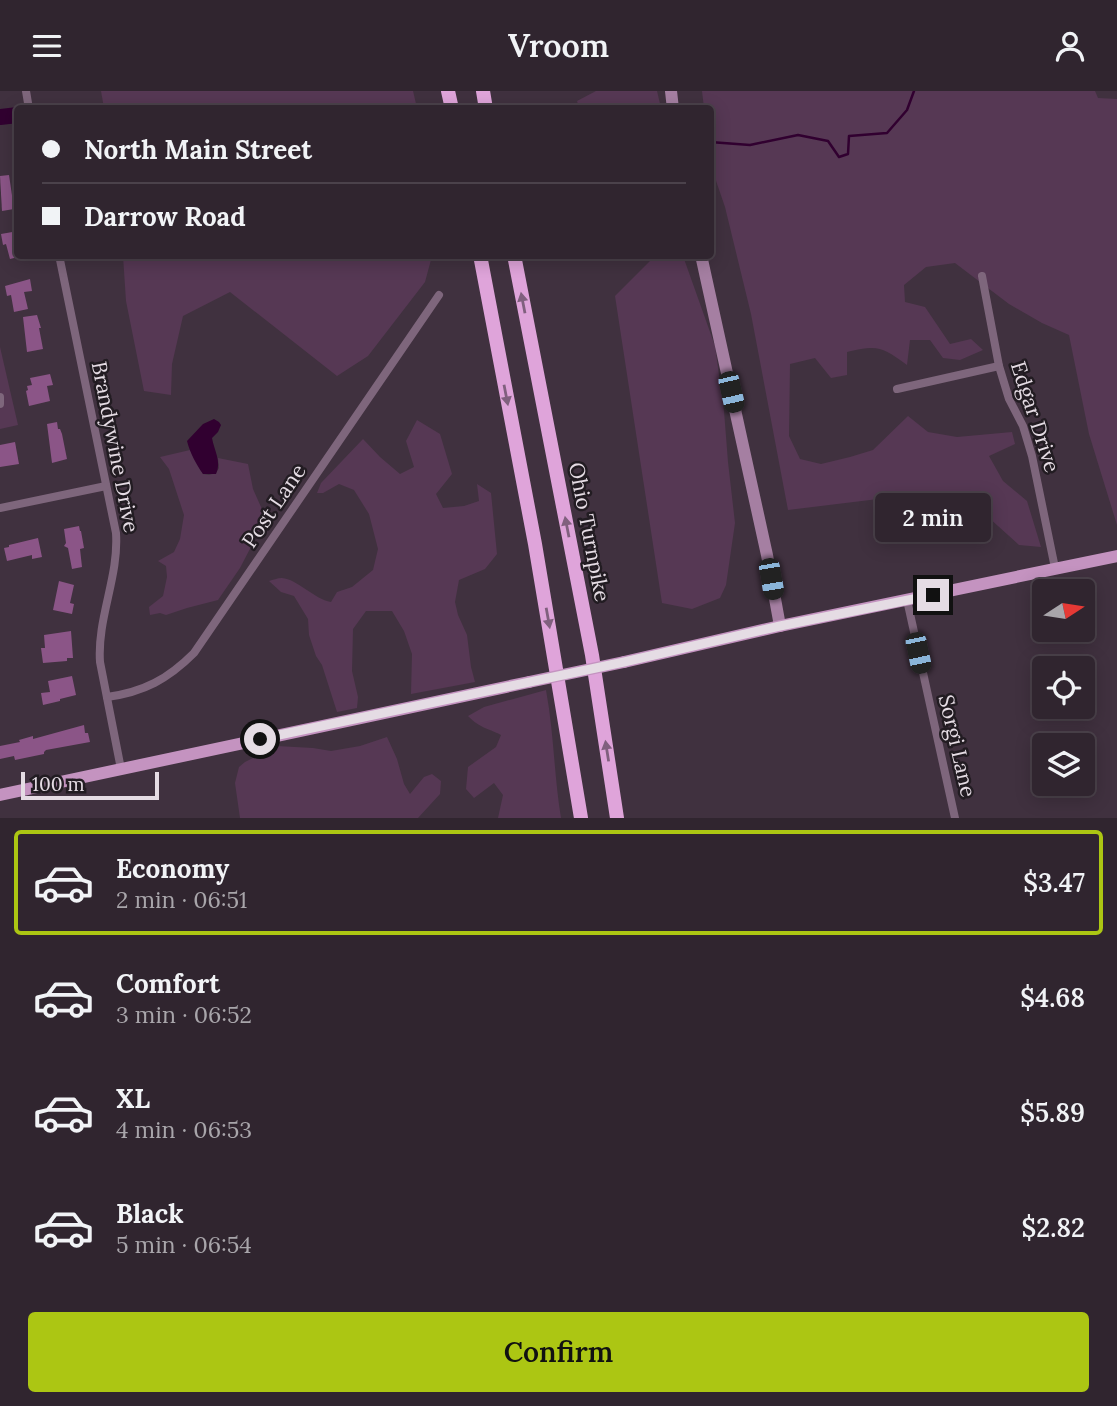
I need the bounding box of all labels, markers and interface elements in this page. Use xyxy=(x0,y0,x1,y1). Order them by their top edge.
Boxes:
text: Vroom xyxy=(508,25,609,66)
icon: menu xyxy=(28,27,66,65)
icon: person xyxy=(1051,27,1089,65)
text: North Main Street xyxy=(84,133,312,166)
text: Darrow Road xyxy=(84,200,246,233)
one-way arrow xyxy=(518,292,529,314)
street label: Edgar Drive xyxy=(1005,358,1066,476)
street label: Brandywine Drive xyxy=(86,359,145,535)
car xyxy=(717,369,746,415)
one-way arrow xyxy=(501,384,512,406)
street label: Post Lane xyxy=(236,458,312,553)
street label: Ohio Turnpike xyxy=(563,460,616,604)
callout: 2 min xyxy=(875,493,991,543)
text: 2 min xyxy=(903,503,963,532)
one-way arrow xyxy=(561,516,572,538)
car xyxy=(758,556,785,602)
route end xyxy=(917,579,949,611)
north arrow xyxy=(1032,579,1096,642)
map controls xyxy=(1032,579,1095,796)
one-way arrow xyxy=(543,607,554,629)
car xyxy=(904,630,933,676)
button: locate xyxy=(1032,656,1095,719)
street label: Sorgi Lane xyxy=(933,692,982,800)
route start xyxy=(244,723,276,755)
button: layers xyxy=(1032,733,1095,796)
one-way arrow xyxy=(601,739,612,761)
scale bar xyxy=(21,769,159,801)
text: 100 m xyxy=(32,772,85,796)
icon: car xyxy=(32,851,95,914)
text: Economy xyxy=(116,852,229,885)
text: $3.47 xyxy=(1023,866,1085,899)
text: 2 min · 06:51 xyxy=(116,885,247,914)
icon: car xyxy=(32,966,95,1029)
text: Comfort xyxy=(116,967,220,1000)
text: $4.68 xyxy=(1020,981,1085,1014)
text: 3 min · 06:52 xyxy=(116,1000,252,1029)
icon: car xyxy=(32,1081,95,1144)
text: XL xyxy=(116,1082,150,1115)
text: $5.89 xyxy=(1020,1096,1085,1129)
text: 4 min · 06:53 xyxy=(116,1115,252,1144)
icon: car xyxy=(32,1196,95,1259)
text: Black xyxy=(116,1197,184,1230)
text: $2.82 xyxy=(1022,1211,1085,1244)
text: 5 min · 06:54 xyxy=(116,1230,252,1259)
button: Confirm xyxy=(28,1312,1089,1392)

